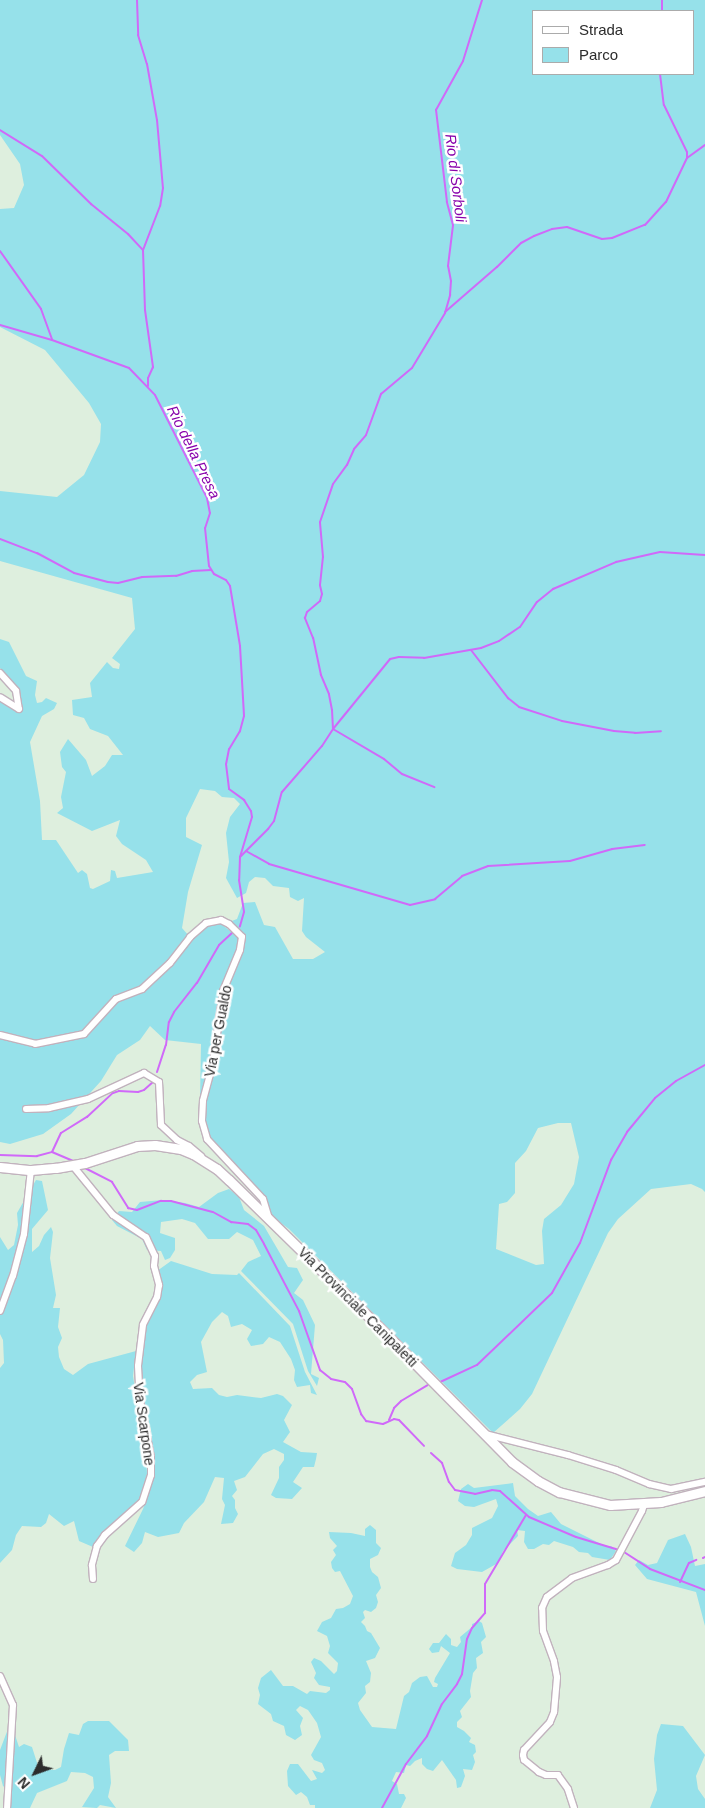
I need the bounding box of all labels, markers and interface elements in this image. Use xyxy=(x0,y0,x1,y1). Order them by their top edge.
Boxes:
legend xyxy=(532,10,695,75)
text: Strada xyxy=(579,21,623,38)
text: Parco xyxy=(579,46,618,63)
water label: Rio di Sorboli xyxy=(442,133,470,223)
water label: Rio della Presa xyxy=(164,402,224,502)
street label: Via per Gualdo xyxy=(201,984,235,1078)
street label: Via Provinciale Canipaletti xyxy=(295,1244,421,1370)
street label: Via Scarpone xyxy=(130,1381,158,1467)
north arrow xyxy=(10,1748,60,1798)
text: N xyxy=(15,1774,33,1792)

